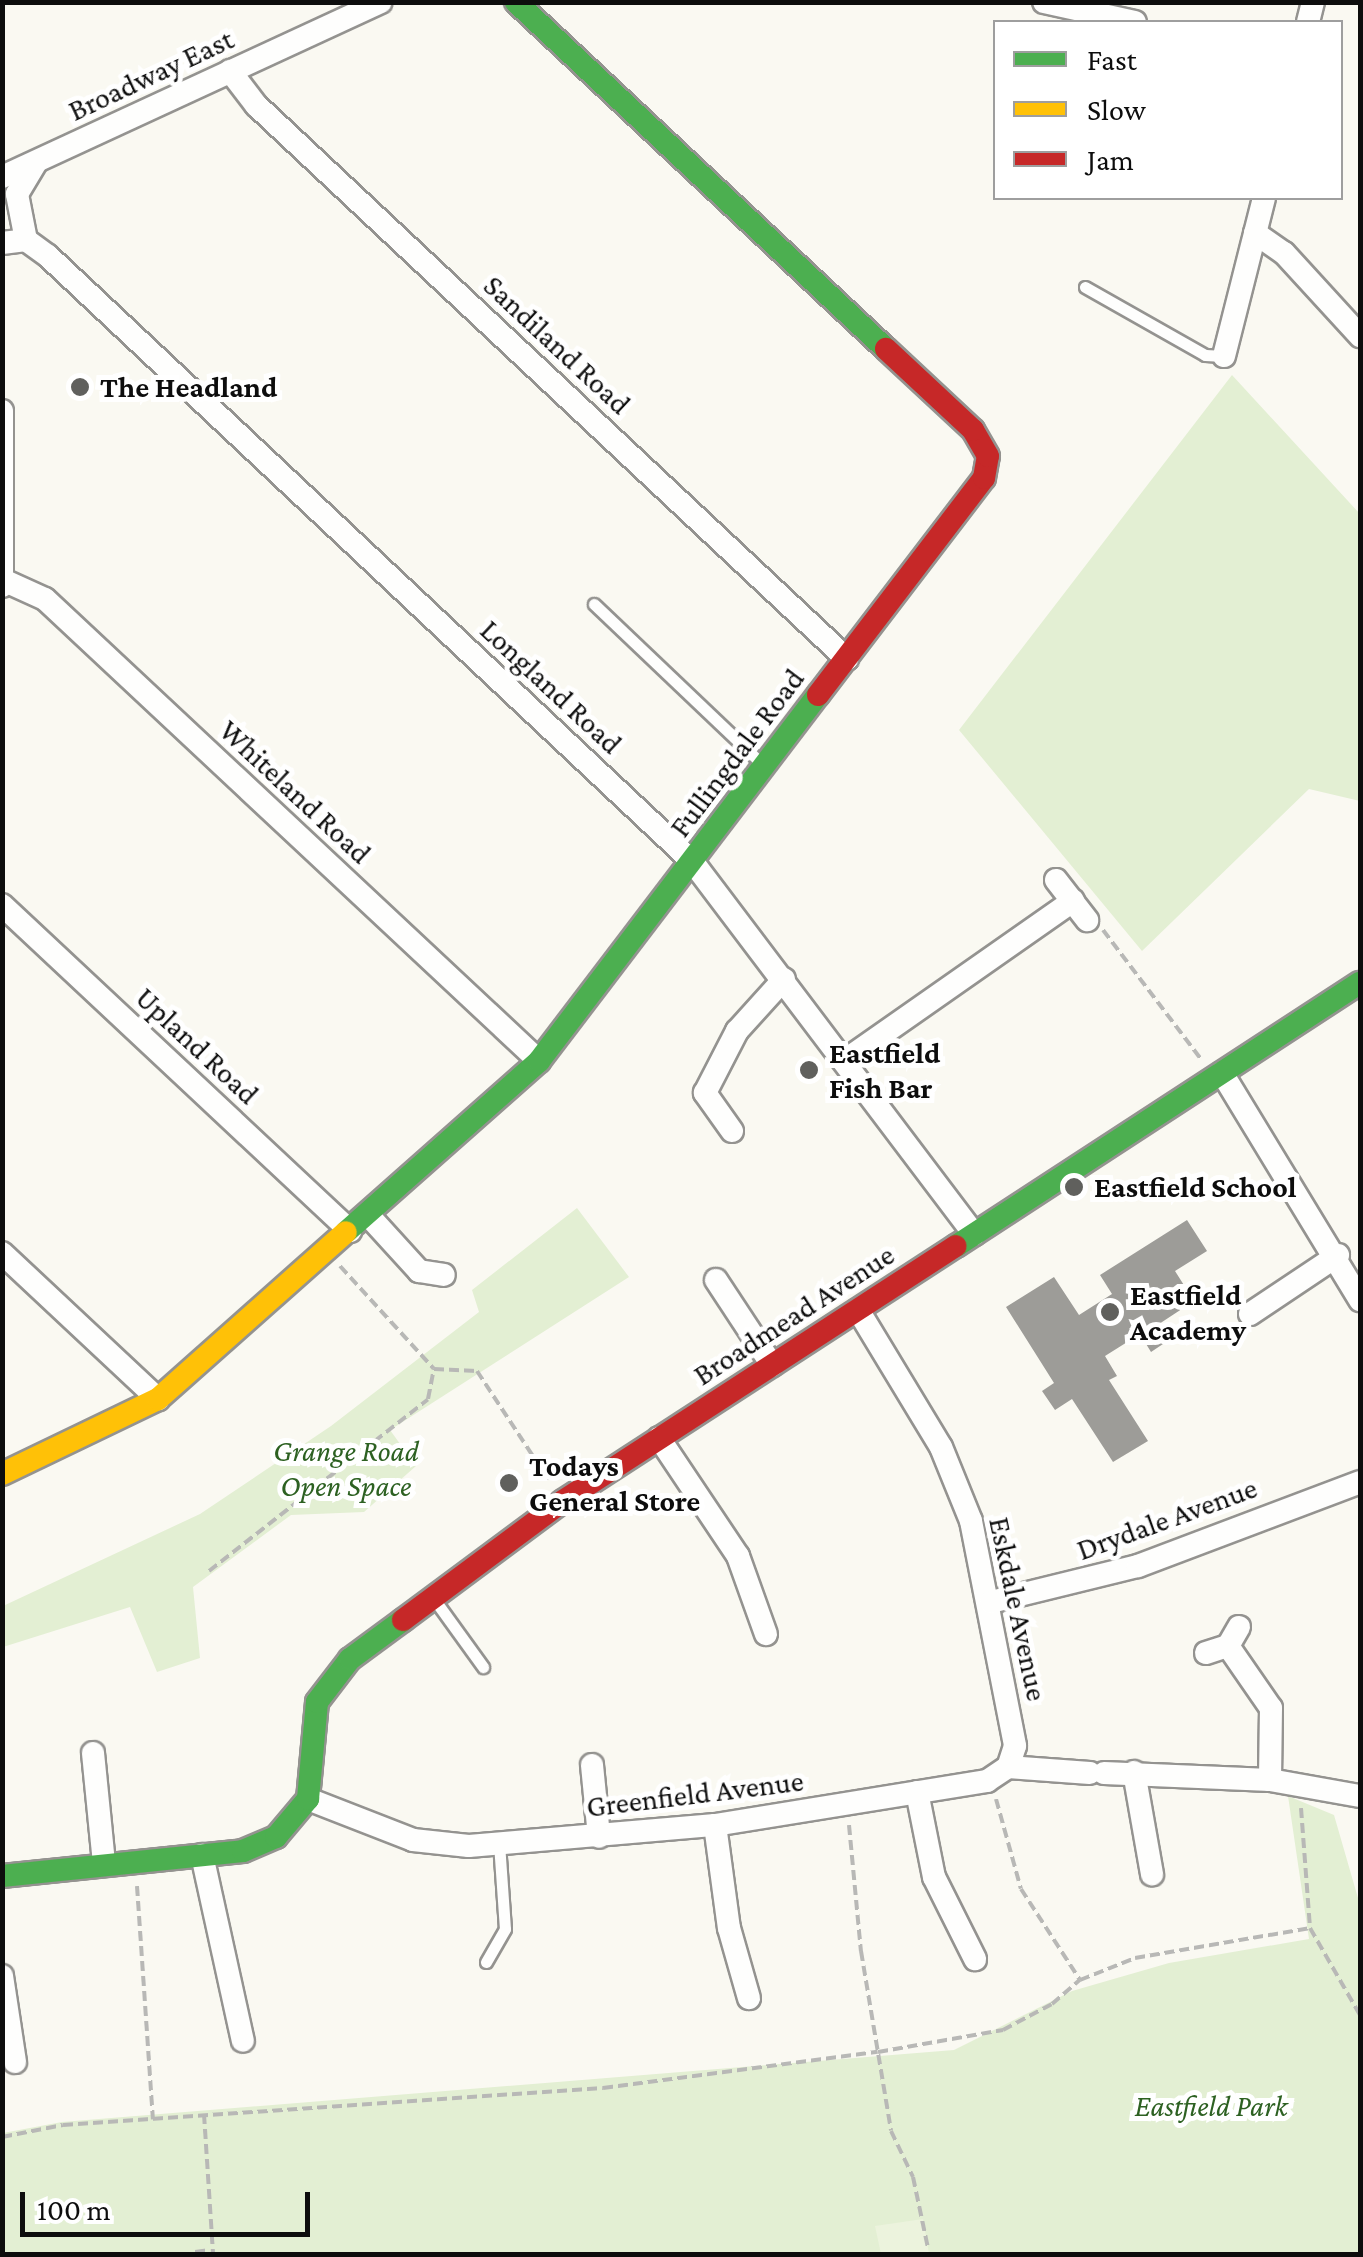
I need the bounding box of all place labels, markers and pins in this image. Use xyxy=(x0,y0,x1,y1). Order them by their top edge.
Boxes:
place label: The Headland xyxy=(100,369,277,405)
marker: The Headland xyxy=(69,376,91,398)
place label: Eastfield Fish Bar xyxy=(829,1035,940,1106)
marker: Eastfield Fish Bar xyxy=(798,1059,820,1081)
place label: Eastfield School xyxy=(1094,1169,1297,1205)
marker: Eastfield School xyxy=(1063,1176,1085,1198)
place label: Eastfield Academy xyxy=(1130,1277,1246,1348)
marker: Eastfield Academy xyxy=(1099,1301,1121,1323)
place label: Todays General Store xyxy=(529,1448,700,1518)
marker: Todays General Store xyxy=(498,1472,520,1494)

